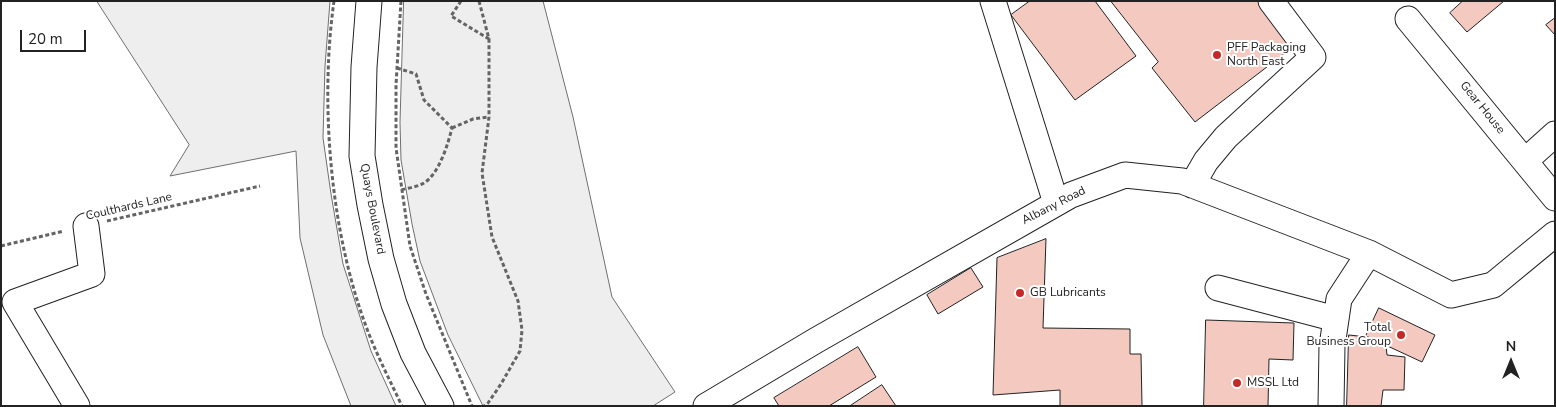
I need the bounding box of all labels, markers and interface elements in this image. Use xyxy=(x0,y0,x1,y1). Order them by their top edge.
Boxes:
scale bar xyxy=(22,20,89,52)
text: 20 m xyxy=(28,29,63,49)
place label: PFF Packaging North East xyxy=(1227,41,1306,69)
marker: PFF Packaging North East xyxy=(1211,49,1223,61)
street label: Gear House xyxy=(1456,79,1508,137)
street label: Quays Boulevard xyxy=(356,162,388,256)
street label: Albany Road xyxy=(1020,184,1088,228)
street label: Coulthards Lane xyxy=(84,190,174,224)
place label: GB Lubricants xyxy=(1030,286,1106,300)
marker: GB Lubricants xyxy=(1014,287,1026,299)
place label: Total Business Group xyxy=(1306,321,1391,349)
marker: Total Business Group xyxy=(1395,329,1407,341)
north arrow xyxy=(1486,337,1536,387)
text: N xyxy=(1506,337,1516,356)
place label: MSSL Ltd xyxy=(1247,376,1299,390)
marker: MSSL Ltd xyxy=(1231,377,1243,389)

